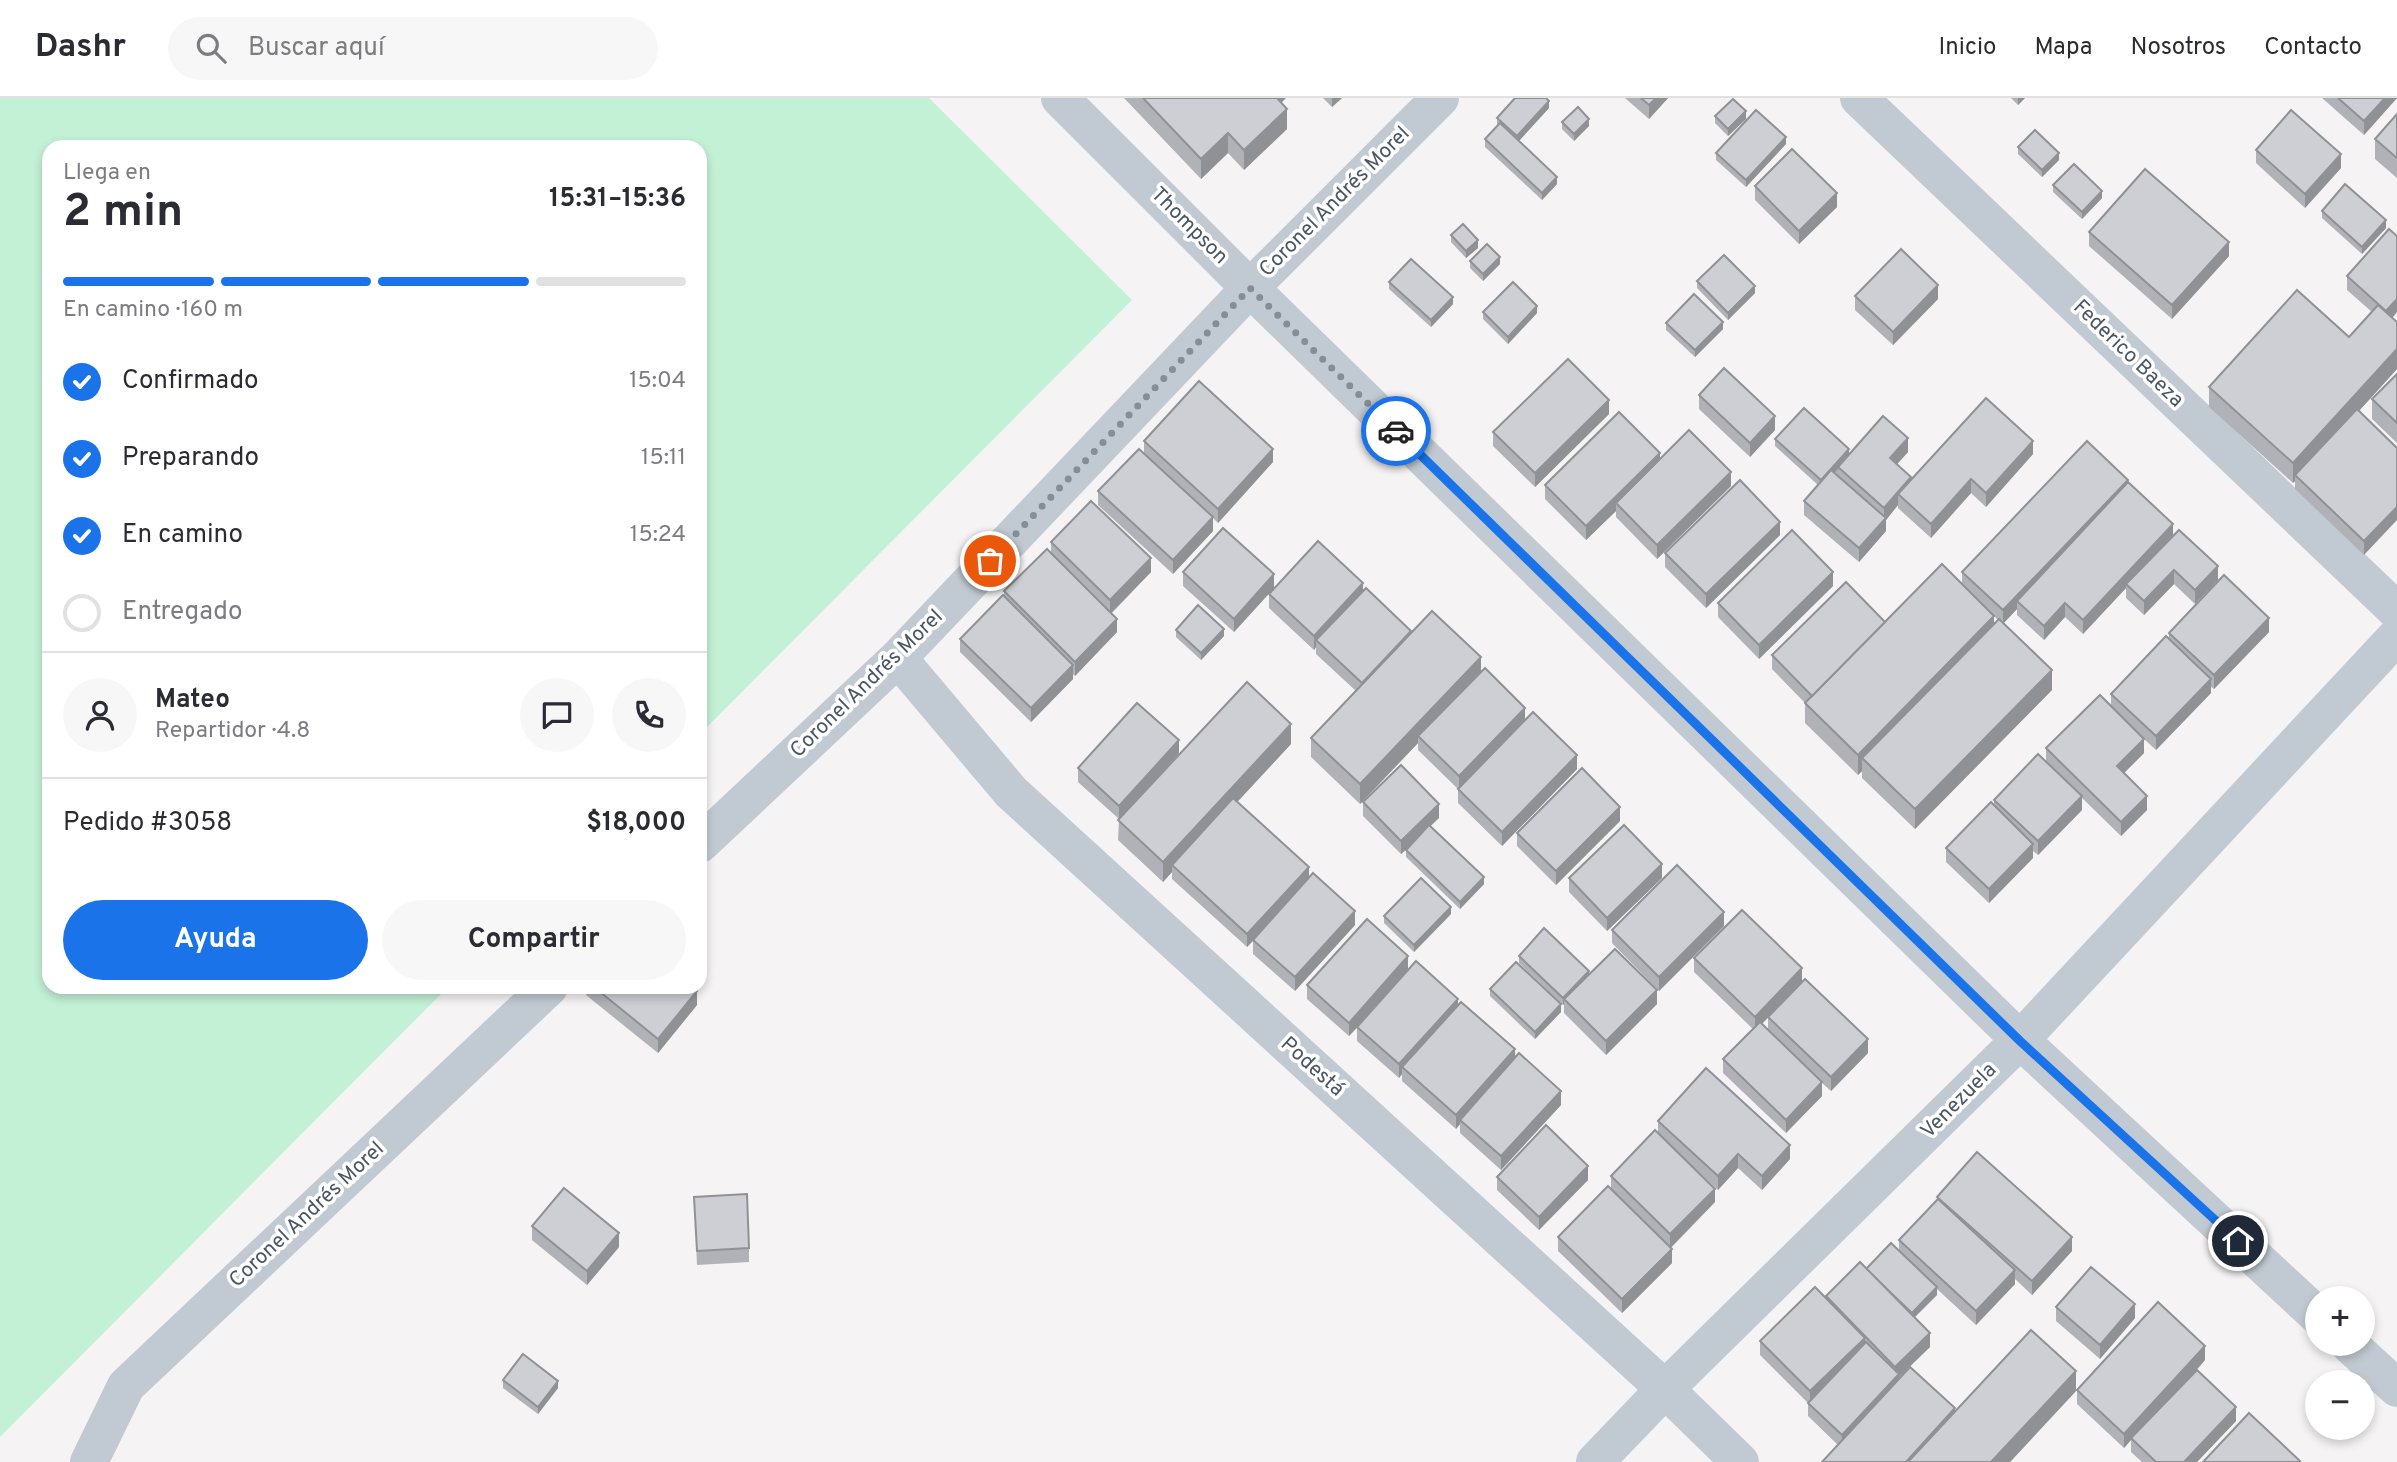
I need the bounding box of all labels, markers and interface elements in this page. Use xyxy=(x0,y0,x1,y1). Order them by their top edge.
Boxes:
search box xyxy=(168,17,658,80)
text: Dashr xyxy=(35,27,126,69)
icon: search xyxy=(192,29,230,67)
text: Buscar aquí xyxy=(248,32,385,65)
text: Inicio xyxy=(1939,33,1996,63)
text: Mapa xyxy=(2034,33,2093,63)
text: Nosotros xyxy=(2131,33,2226,63)
text: Contacto xyxy=(2264,33,2362,63)
street label: Coronel Andrés Morel xyxy=(1254,121,1416,283)
text: Llega en xyxy=(63,159,151,188)
street label: Thompson xyxy=(1145,182,1233,270)
text: 15:31–15:36 xyxy=(549,183,686,216)
text: 2 min xyxy=(63,184,183,243)
street label: Federico Baeza xyxy=(2067,294,2189,414)
text: En camino · 160 m xyxy=(63,296,243,325)
icon: check xyxy=(63,363,101,401)
text: Confirmado xyxy=(122,365,259,398)
text: 15:04 xyxy=(629,367,686,396)
courier xyxy=(1361,396,1431,466)
icon: car xyxy=(1377,412,1415,450)
icon: check xyxy=(63,440,101,478)
text: Preparando xyxy=(122,442,259,475)
text: 15:11 xyxy=(641,444,686,473)
icon: check xyxy=(63,517,101,555)
text: En camino xyxy=(122,519,243,552)
text: 15:24 xyxy=(630,521,686,550)
pin xyxy=(960,531,1020,591)
icon: bag xyxy=(971,542,1009,580)
text: Entregado xyxy=(122,596,242,629)
street label: Coronel Andrés Morel xyxy=(785,604,949,764)
button: person xyxy=(63,678,137,752)
button: chat xyxy=(520,678,594,752)
button: phone xyxy=(612,678,686,752)
text: Mateo xyxy=(155,684,230,717)
text: Repartidor · 4.8 xyxy=(155,717,310,746)
text: Pedido #3058 xyxy=(63,807,232,840)
text: $18,000 xyxy=(586,807,686,840)
button: Ayuda xyxy=(63,900,368,980)
button: Compartir xyxy=(382,900,686,980)
street label: Podestá xyxy=(1274,1031,1350,1103)
street label: Venezuela xyxy=(1915,1057,2003,1145)
street label: Coronel Andrés Morel xyxy=(224,1136,390,1294)
pin xyxy=(2208,1211,2268,1271)
icon: home xyxy=(2219,1222,2257,1260)
map controls xyxy=(2305,1286,2375,1440)
button: + xyxy=(2305,1286,2375,1356)
button: − xyxy=(2305,1370,2375,1440)

